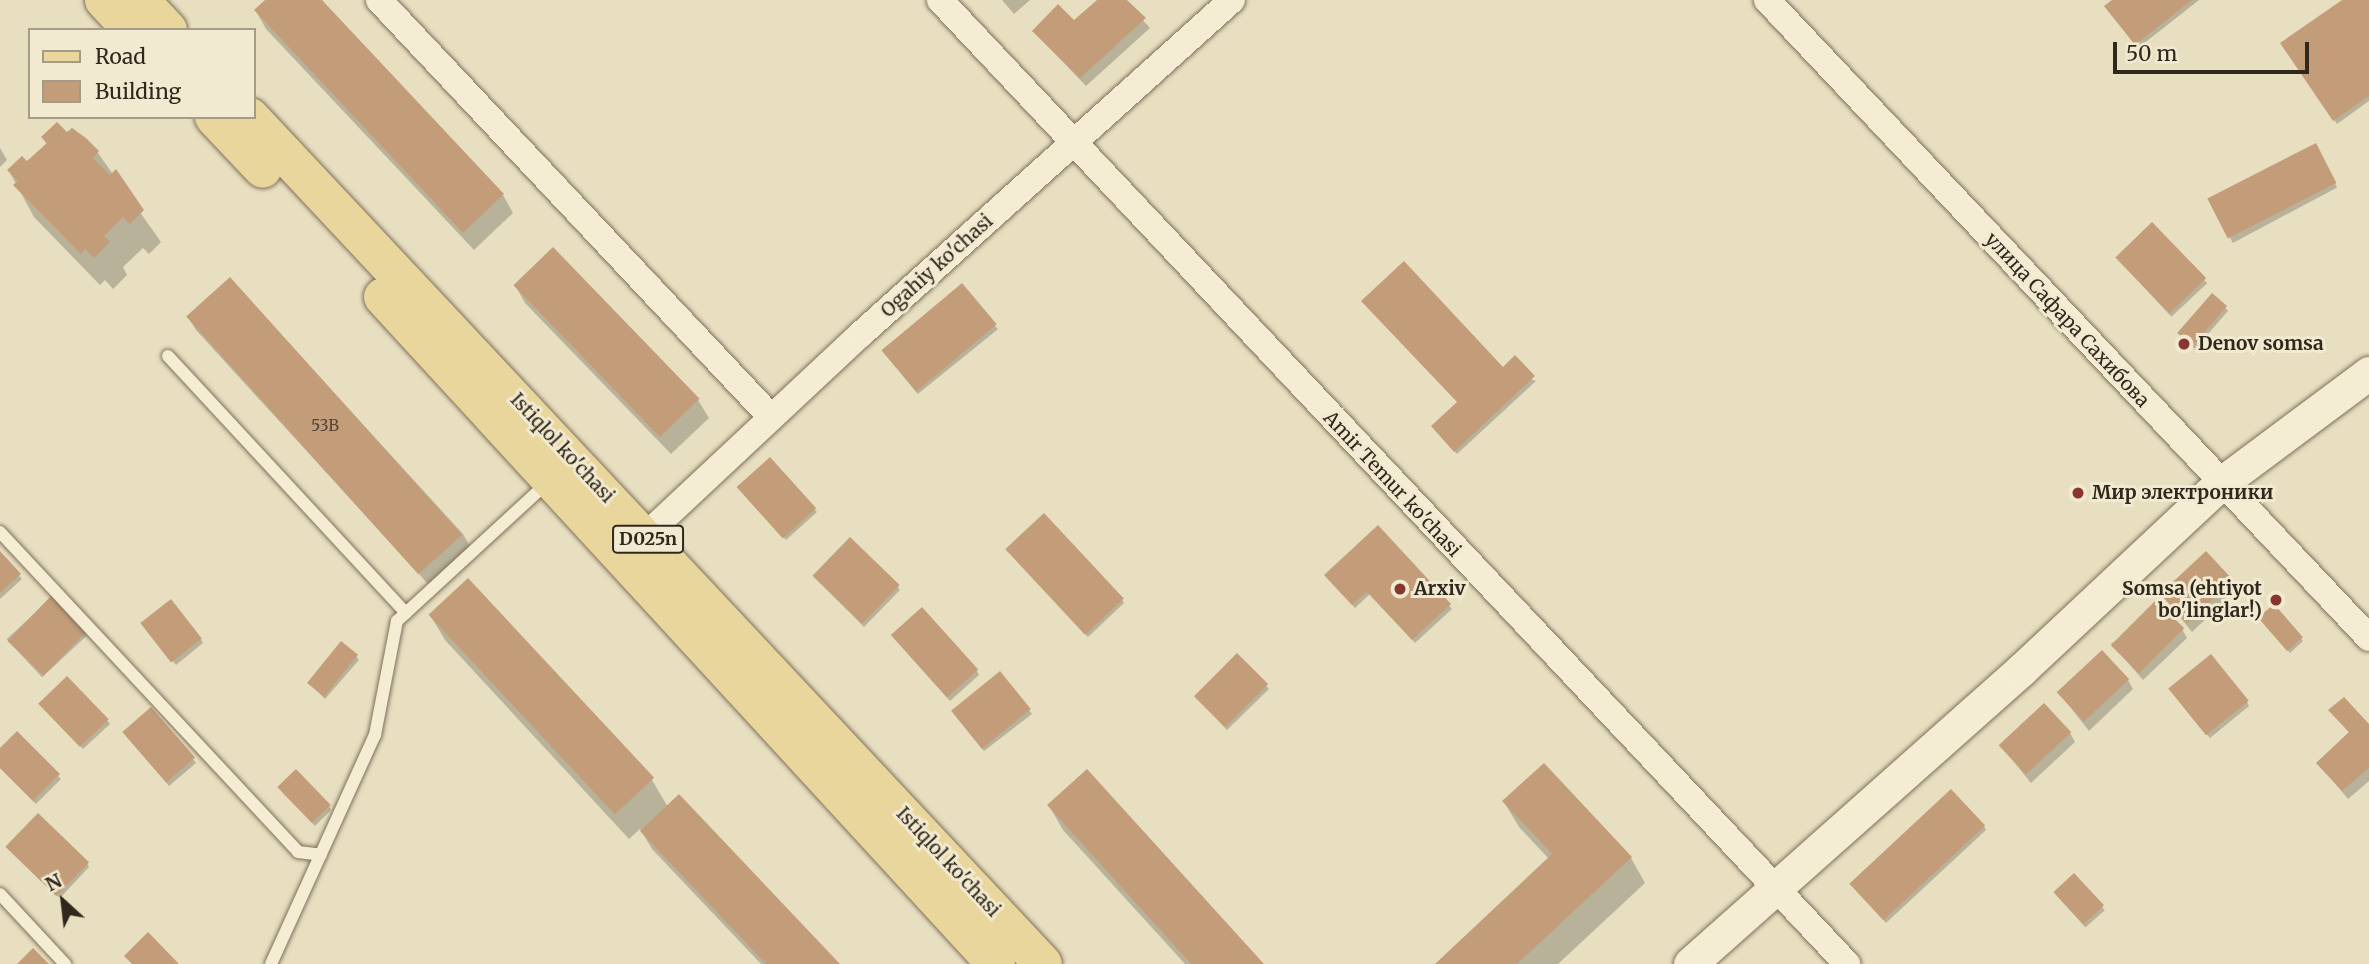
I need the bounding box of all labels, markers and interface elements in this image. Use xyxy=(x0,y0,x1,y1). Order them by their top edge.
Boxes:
legend xyxy=(28,28,256,119)
scale bar xyxy=(2117,28,2313,72)
text: 50 m xyxy=(2126,40,2177,67)
text: Road xyxy=(95,43,146,70)
text: Building xyxy=(95,78,181,105)
street label: Ogahiy ko'chasi xyxy=(876,210,998,322)
street label: улица Сафара Сахибова xyxy=(1980,228,2154,412)
place label: Denov somsa xyxy=(2198,333,2324,355)
marker: Denov somsa xyxy=(2176,336,2192,352)
street label: Istiqlol ko'chasi xyxy=(505,388,619,508)
street label: Amir Temur ko'chasi xyxy=(1319,406,1465,562)
house number: 53B xyxy=(311,415,339,435)
place label: Мир электроники xyxy=(2092,482,2273,504)
marker: Мир электроники xyxy=(2070,485,2086,501)
road number: D025n xyxy=(611,524,685,554)
place label: Arxiv xyxy=(1414,578,1466,600)
place label: Somsa (ehtiyot bo'linglar!) xyxy=(2122,578,2262,622)
marker: Arxiv xyxy=(1392,581,1408,597)
marker: Somsa (ehtiyot bo'linglar!) xyxy=(2268,592,2284,608)
street label: Istiqlol ko'chasi xyxy=(891,802,1005,922)
north arrow xyxy=(28,866,98,936)
text: N xyxy=(41,868,66,896)

